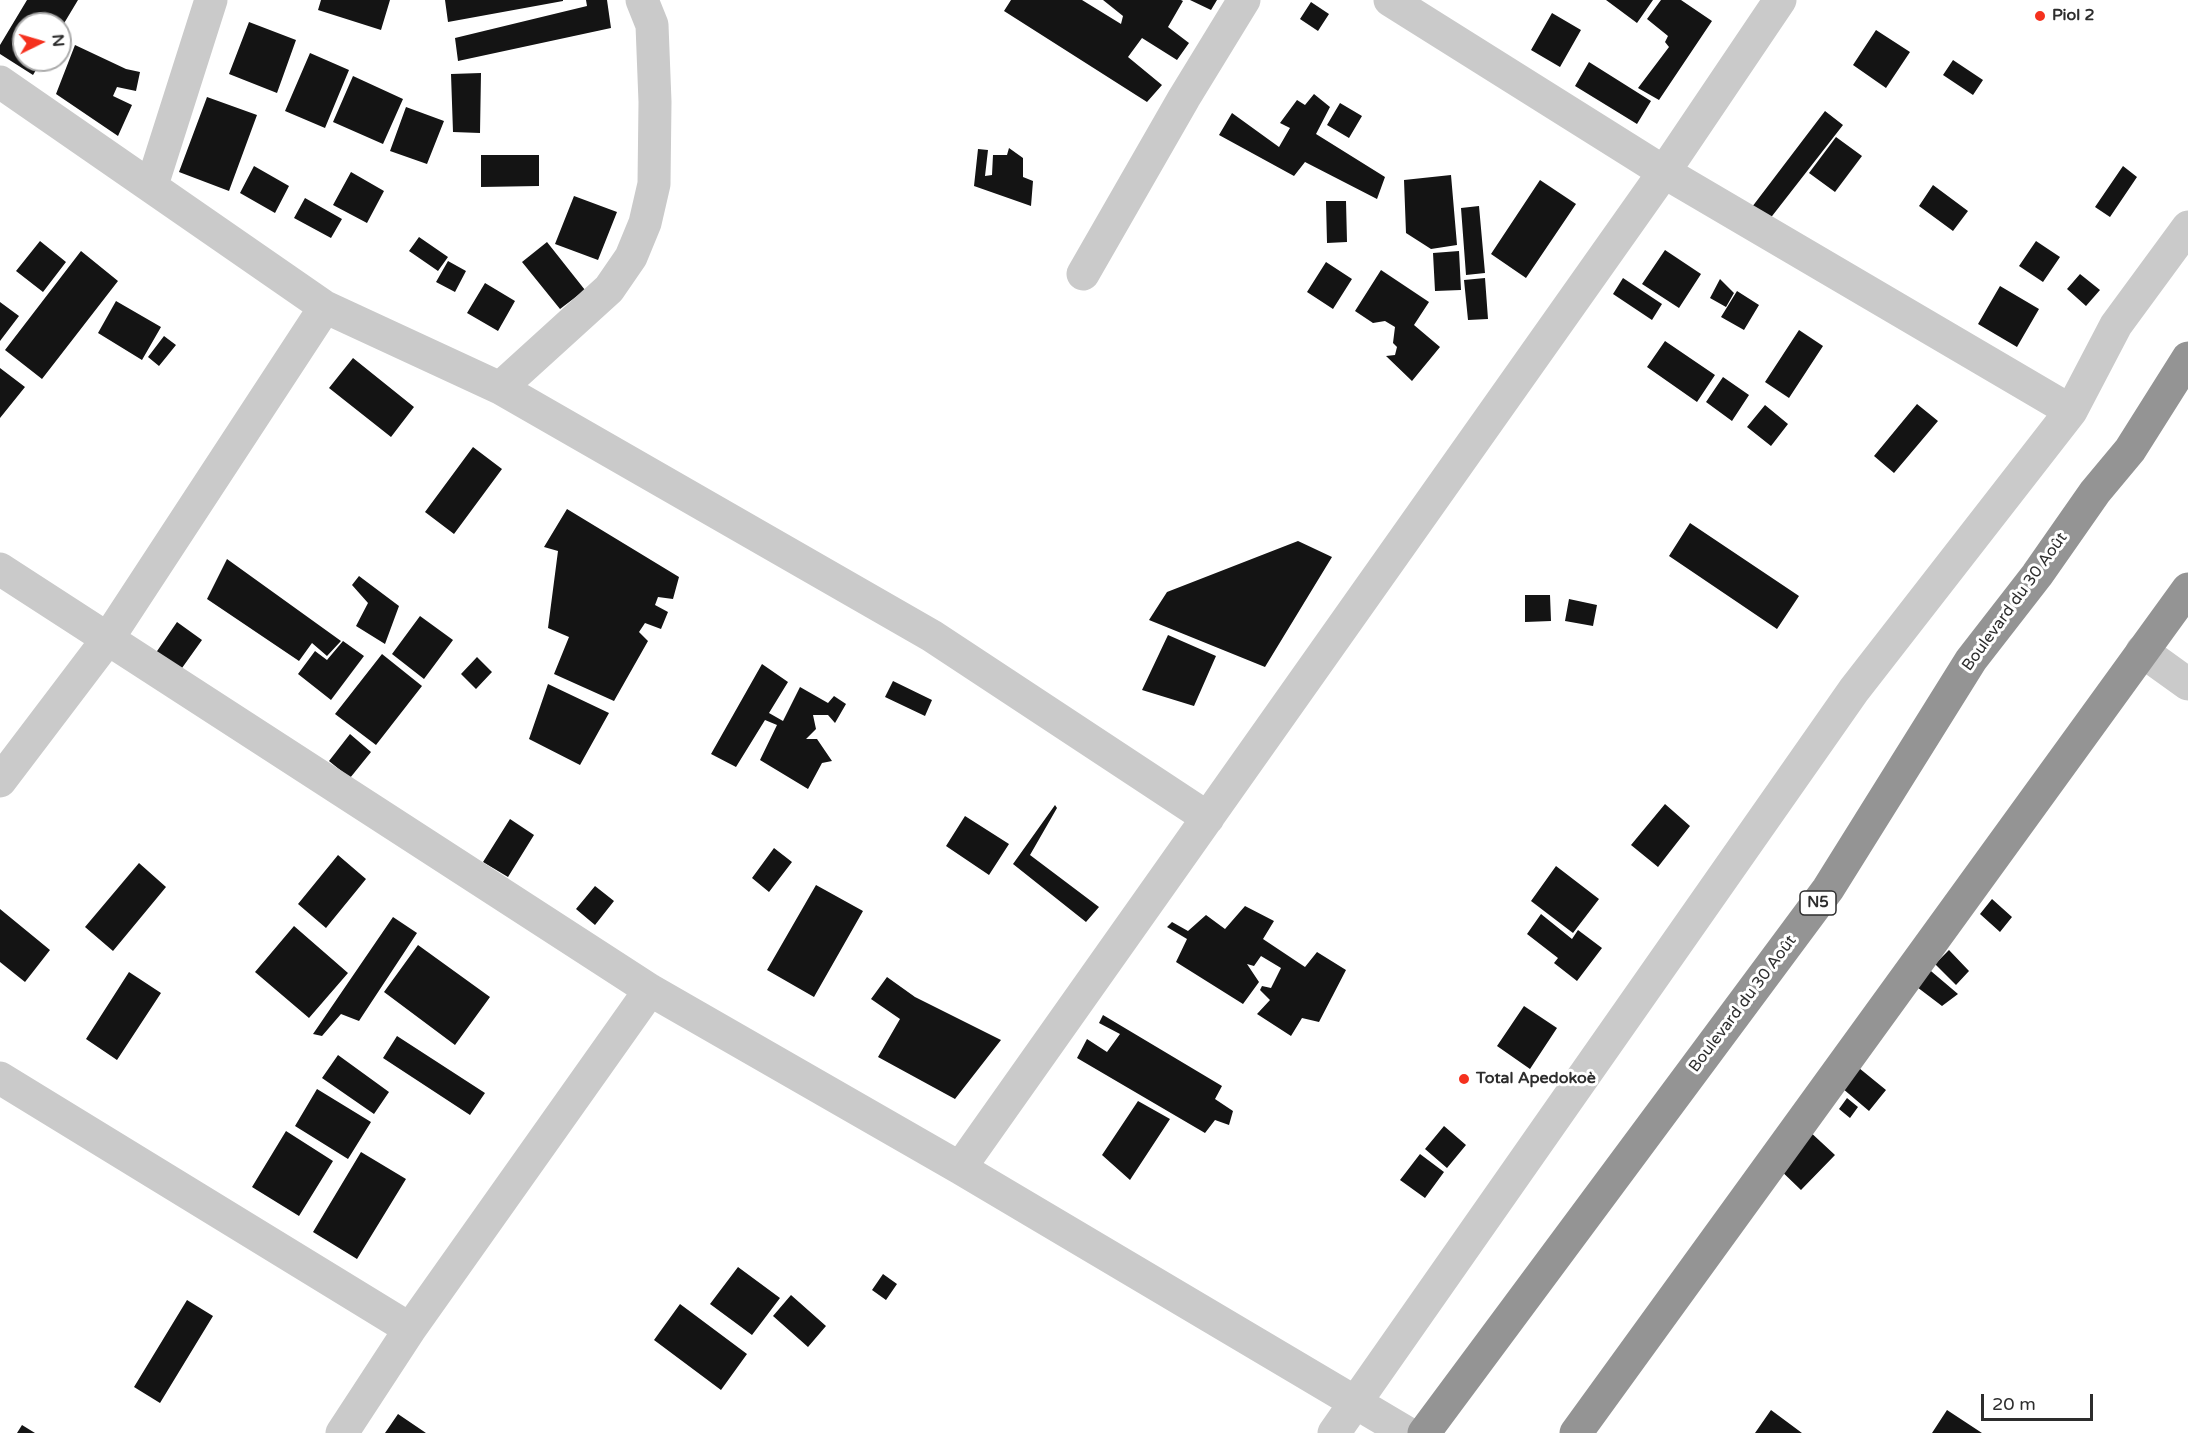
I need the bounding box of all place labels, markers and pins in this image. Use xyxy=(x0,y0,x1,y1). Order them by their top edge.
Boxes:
place label: Piol 2 xyxy=(2052,6,2095,26)
marker: Piol 2 xyxy=(2033,9,2047,23)
place label: Total Apedokoè xyxy=(1476,1069,1596,1089)
marker: Total Apedokoè xyxy=(1457,1072,1471,1086)

